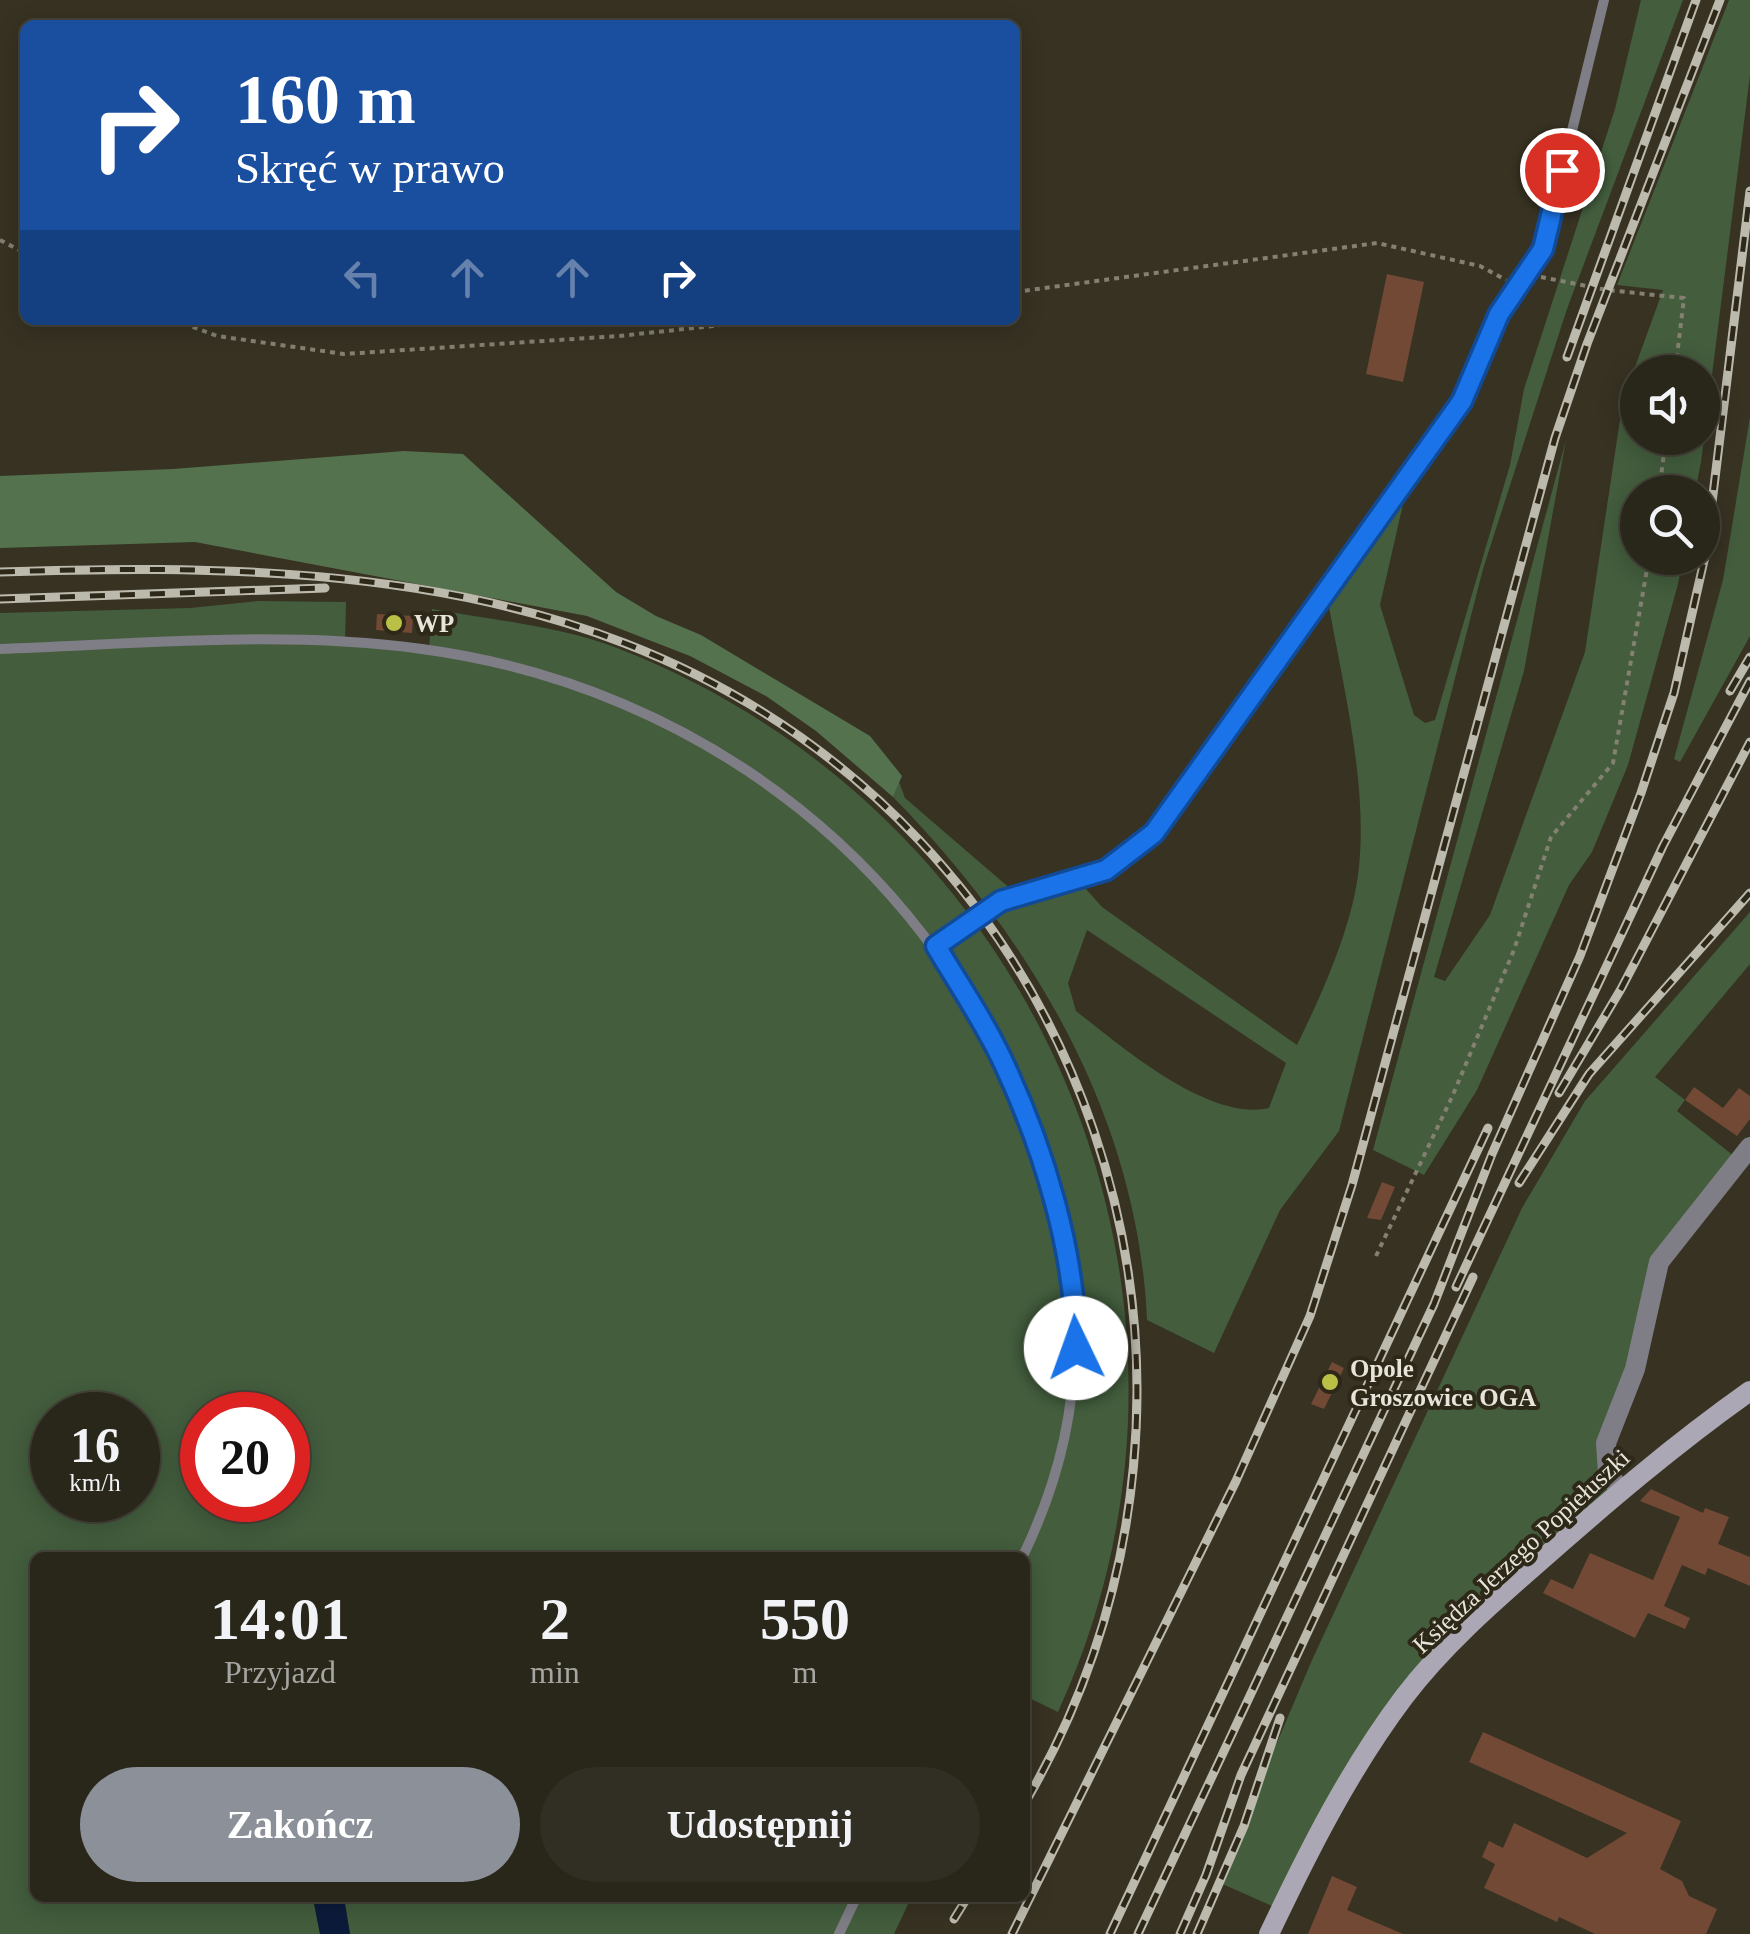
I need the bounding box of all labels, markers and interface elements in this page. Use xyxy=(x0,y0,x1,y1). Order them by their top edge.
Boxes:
icon: right xyxy=(70,60,200,190)
text: 160 m xyxy=(235,61,416,138)
pin xyxy=(1520,128,1605,213)
text: Skręć w prawo xyxy=(235,143,505,193)
icon: arrive xyxy=(1535,143,1590,198)
icon: left xyxy=(335,250,390,305)
icon: ahead xyxy=(440,250,495,305)
icon: ahead xyxy=(545,250,600,305)
icon: right xyxy=(650,250,705,305)
map controls xyxy=(1620,355,1720,575)
button: sound xyxy=(1620,355,1720,455)
button: search xyxy=(1620,475,1720,575)
place label: WP xyxy=(414,610,454,637)
marker: WP xyxy=(383,612,405,634)
position arrow xyxy=(1024,1296,1128,1400)
place label: Opole Groszowice OGA xyxy=(1350,1355,1536,1411)
marker: Opole Groszowice OGA xyxy=(1319,1371,1341,1393)
speed limit sign: 20 xyxy=(180,1392,310,1522)
text: 16 xyxy=(70,1417,120,1473)
street label: Księdza Jerzego Popiełuszki xyxy=(1407,1444,1635,1658)
text: km/h xyxy=(69,1469,121,1496)
text: 14:01 xyxy=(210,1586,350,1652)
text: 2 xyxy=(540,1586,570,1652)
text: 550 xyxy=(760,1586,850,1652)
text: Przyjazd xyxy=(224,1654,336,1690)
text: min xyxy=(530,1654,580,1690)
text: m xyxy=(792,1654,817,1690)
button: Zakończ xyxy=(80,1767,520,1882)
button: Udostępnij xyxy=(540,1767,980,1882)

